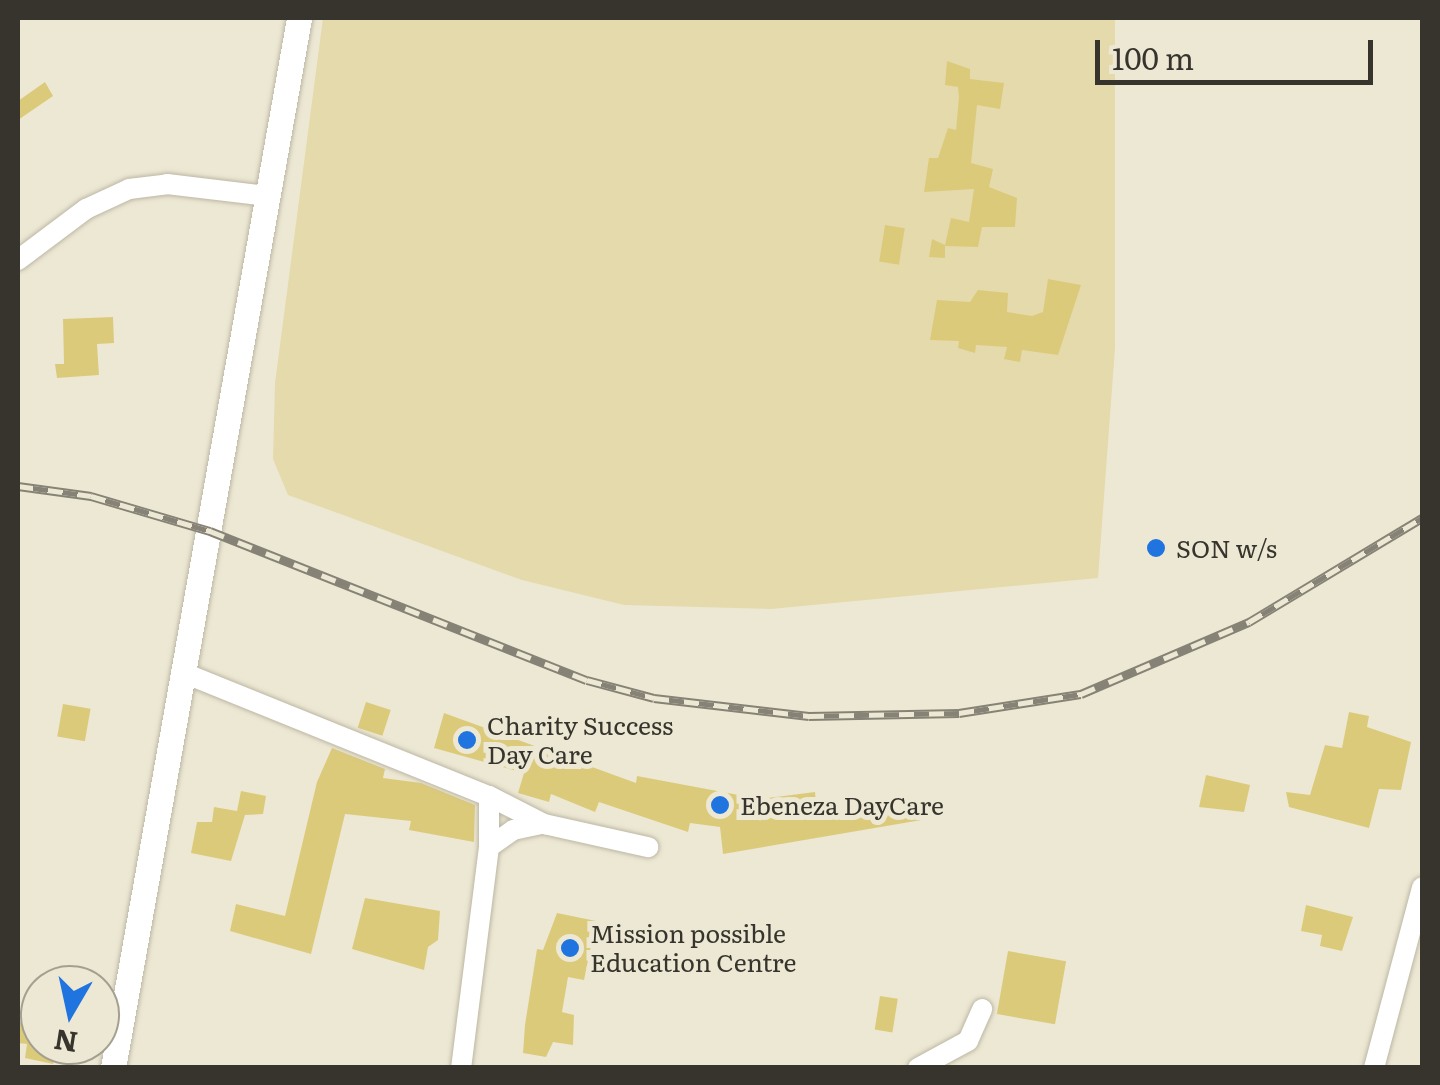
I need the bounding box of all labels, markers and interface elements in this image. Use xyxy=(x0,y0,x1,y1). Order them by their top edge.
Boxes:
scale bar xyxy=(1100,20,1378,82)
text: 100 m xyxy=(1112,35,1194,79)
place label: SON w/s xyxy=(1176,533,1277,563)
marker: SON w/s xyxy=(1145,537,1167,559)
place label: Charity Success Day Care xyxy=(487,711,673,770)
marker: Charity Success Day Care xyxy=(456,729,478,751)
place label: Ebeneza DayCare xyxy=(740,790,944,820)
marker: Ebeneza DayCare xyxy=(709,794,731,816)
place label: Mission possible Education Centre xyxy=(590,919,796,978)
marker: Mission possible Education Centre xyxy=(559,937,581,959)
north arrow xyxy=(20,965,120,1065)
text: N xyxy=(51,1020,81,1065)

